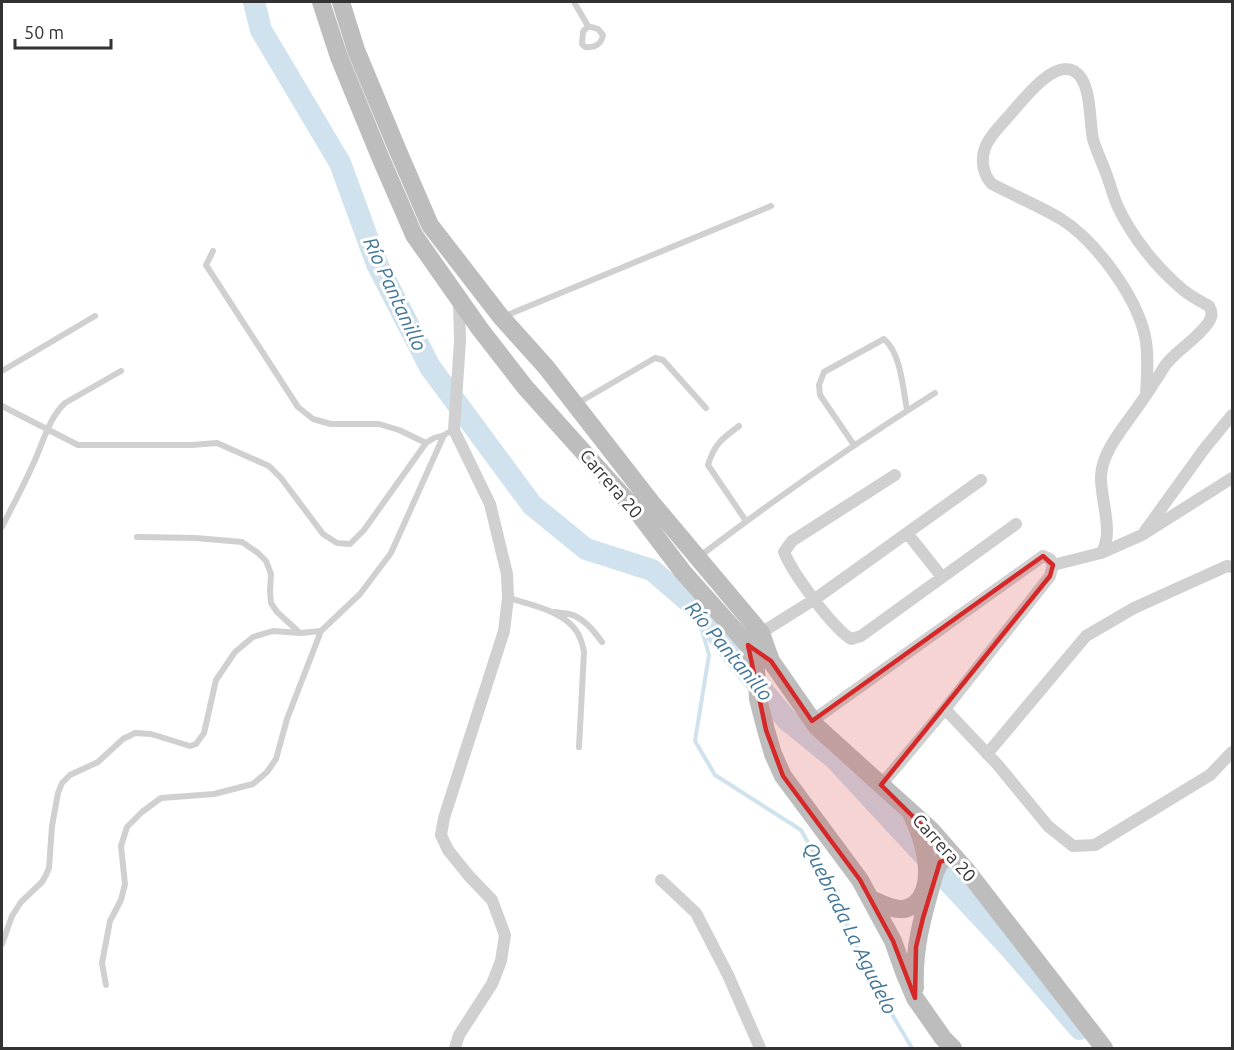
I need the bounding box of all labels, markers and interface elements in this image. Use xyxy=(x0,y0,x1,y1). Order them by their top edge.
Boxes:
scale bar xyxy=(15,12,111,50)
text: 50 m xyxy=(24,22,64,42)
water label: Río Pantanillo xyxy=(359,233,432,355)
street label: Carrera 20 xyxy=(577,445,647,522)
water label: Río Pantanillo xyxy=(681,596,778,705)
street label: Carrera 20 xyxy=(909,809,980,885)
water label: Quebrada La Agudelo xyxy=(798,838,902,1018)

